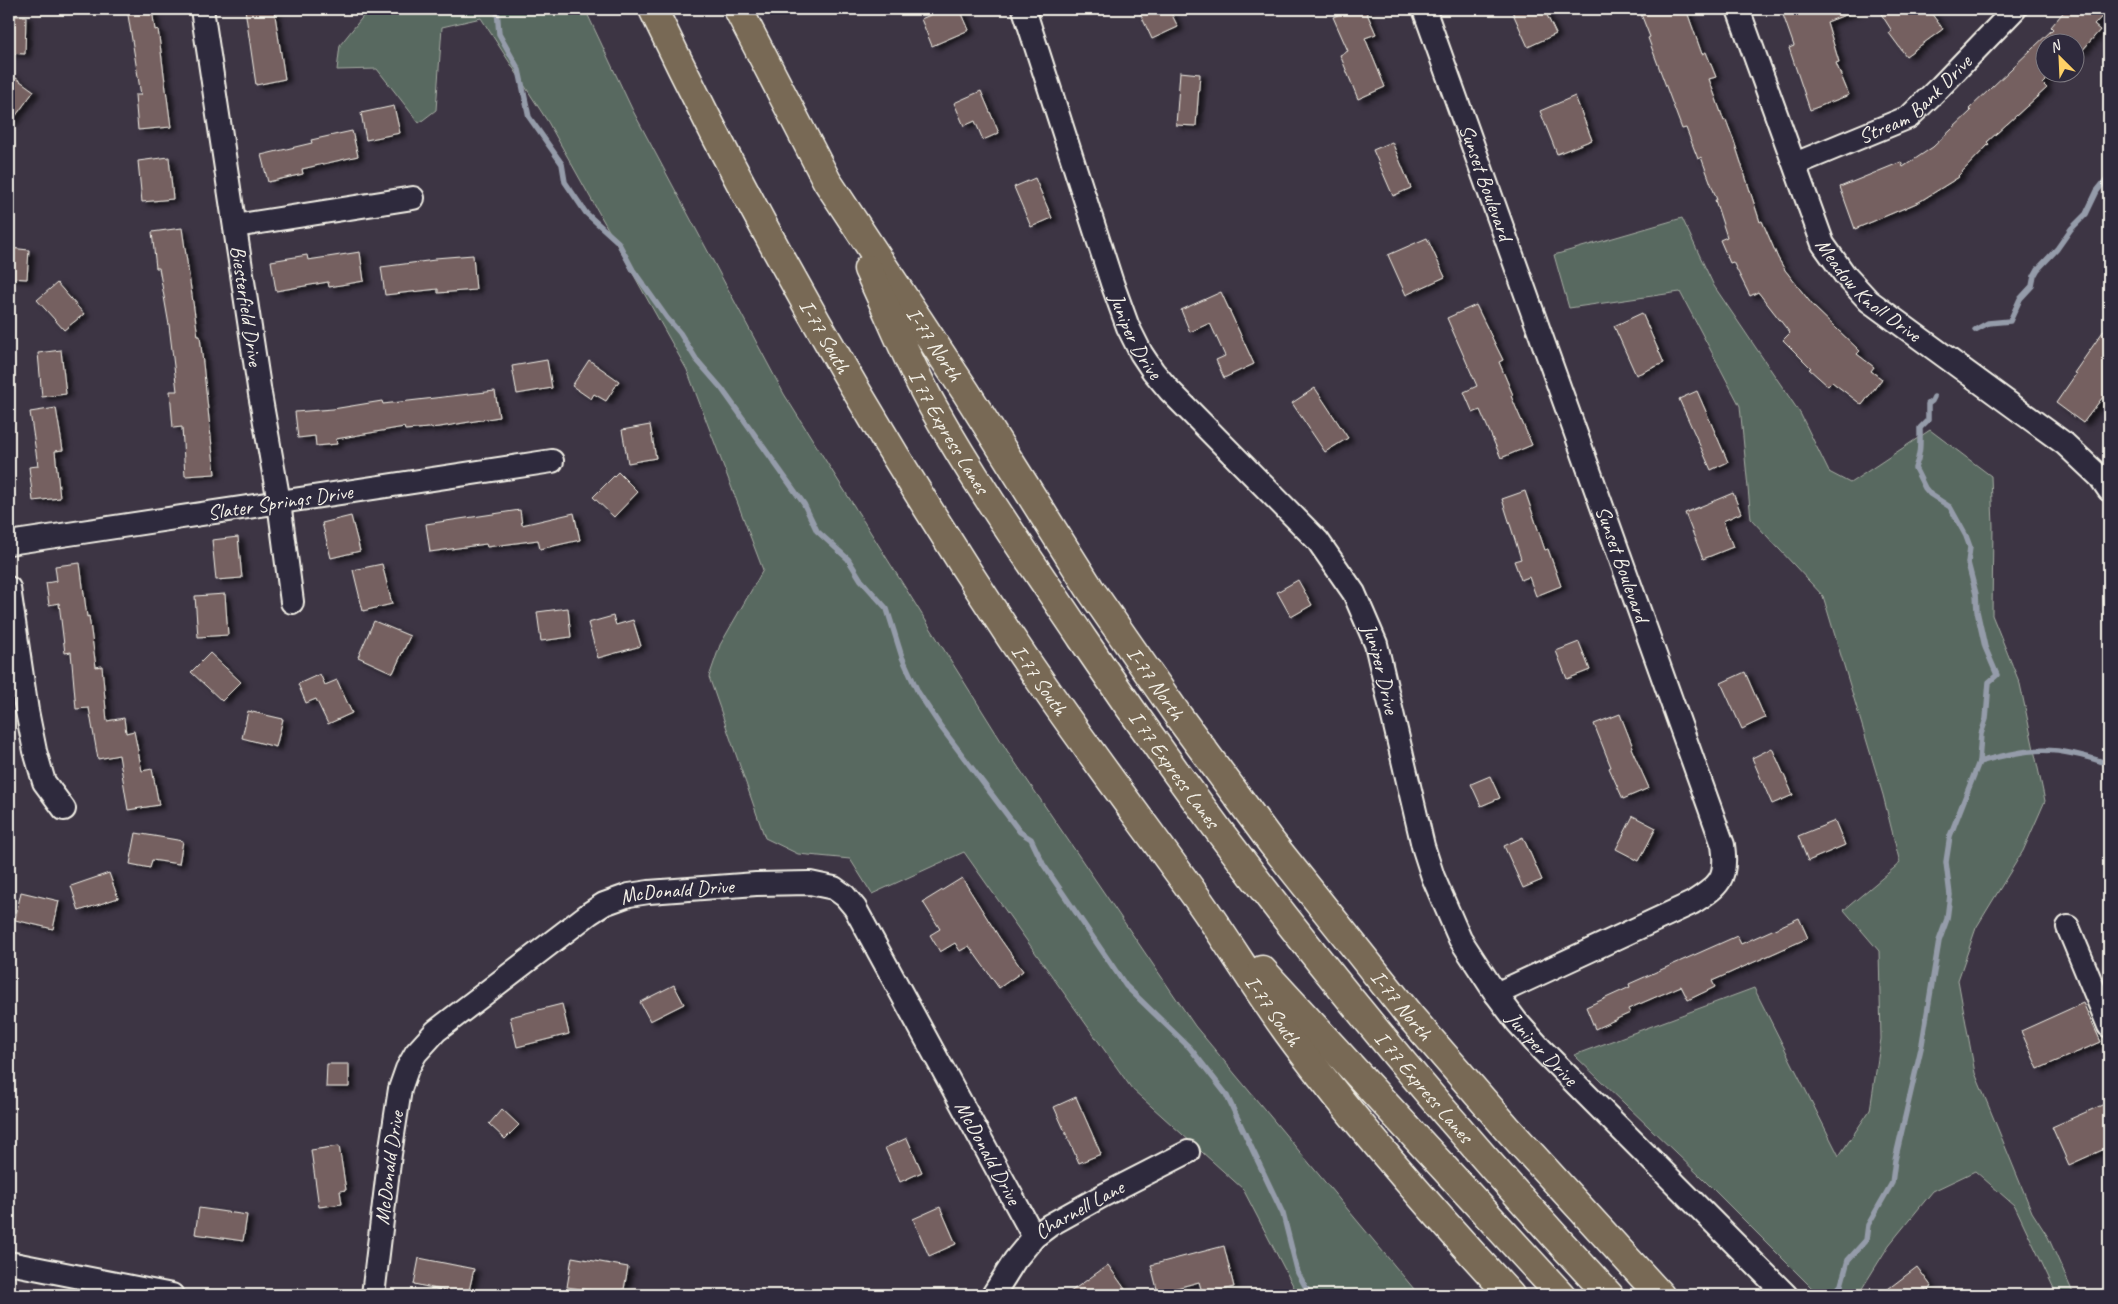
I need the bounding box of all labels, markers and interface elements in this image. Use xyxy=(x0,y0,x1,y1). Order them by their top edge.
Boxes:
north arrow xyxy=(2036,32,2086,82)
text: N xyxy=(2047,36,2064,56)
street label: Stream Bank Drive xyxy=(1854,48,1978,149)
street label: Sunset Boulevard xyxy=(1453,121,1520,247)
street label: Meadow Knoll Drive xyxy=(1810,233,1927,348)
street label: Biesterfield Drive xyxy=(225,244,269,369)
street label: Juniper Drive xyxy=(1104,289,1168,386)
street label: I-77 South xyxy=(794,295,857,379)
street label: I-77 North xyxy=(901,302,968,386)
street label: I 77 Express Lanes xyxy=(903,366,996,500)
street label: Slater Springs Drive xyxy=(206,478,355,526)
street label: Sunset Boulevard xyxy=(1590,502,1656,629)
street label: Juniper Drive xyxy=(1355,618,1405,717)
street label: I-77 South xyxy=(1006,639,1074,722)
street label: I-77 North xyxy=(1121,642,1190,725)
street label: I 77 Express Lanes xyxy=(1123,706,1226,835)
street label: McDonald Drive xyxy=(616,873,737,910)
street label: I-77 North xyxy=(1365,965,1438,1046)
street label: I-77 South xyxy=(1239,970,1308,1053)
street label: Juniper Drive xyxy=(1500,1006,1584,1092)
street label: I 77 Express Lanes xyxy=(1369,1026,1480,1150)
street label: McDonald Drive xyxy=(949,1096,1028,1211)
street label: McDonald Drive xyxy=(369,1107,410,1226)
street label: Charnell Lane xyxy=(1029,1173,1130,1245)

